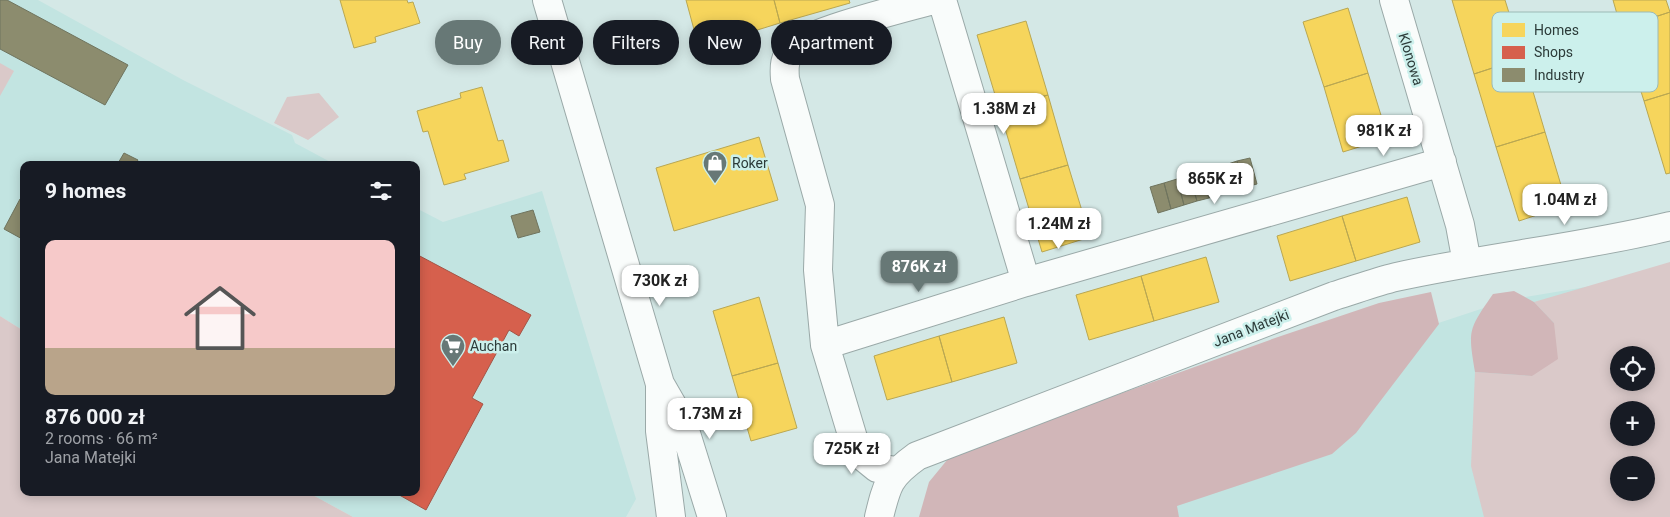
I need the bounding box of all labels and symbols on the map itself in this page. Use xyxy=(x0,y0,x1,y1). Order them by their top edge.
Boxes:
legend xyxy=(1492,12,1658,92)
text: Homes xyxy=(1534,22,1579,38)
street label: Klonowa xyxy=(1395,31,1427,87)
text: Shops xyxy=(1534,44,1573,60)
text: Industry xyxy=(1534,67,1585,83)
pin: 1.38M zł xyxy=(952,92,1056,135)
pin: 981K zł xyxy=(1338,114,1430,157)
shop icon: Roker xyxy=(702,150,728,184)
place label: Roker xyxy=(732,155,768,171)
pin: 865K zł xyxy=(1169,162,1261,205)
pin: 1.04M zł xyxy=(1513,184,1617,226)
pin: 1.24M zł xyxy=(1007,208,1111,250)
pin: 876K zł xyxy=(873,250,965,293)
pin: 730K zł xyxy=(614,264,706,307)
street label: Jana Matejki xyxy=(1211,306,1291,350)
supermarket icon: Auchan xyxy=(440,333,466,367)
place label: Auchan xyxy=(470,338,517,354)
pin: 1.73M zł xyxy=(658,398,762,440)
pin: 725K zł xyxy=(806,432,898,475)

